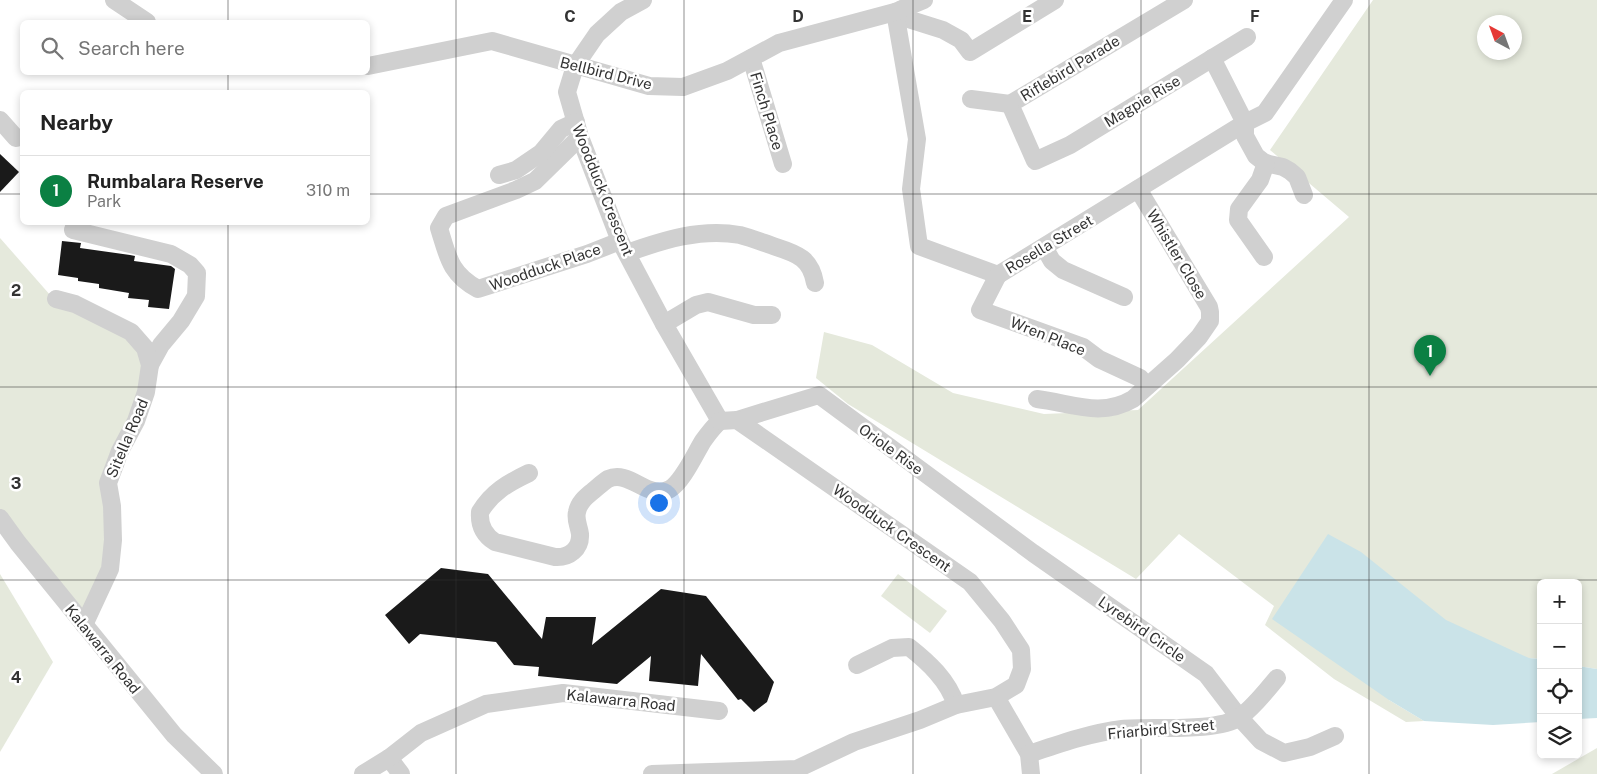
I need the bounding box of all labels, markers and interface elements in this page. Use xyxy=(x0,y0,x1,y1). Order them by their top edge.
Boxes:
text: C xyxy=(564,7,576,26)
text: D xyxy=(792,7,804,26)
text: E xyxy=(1022,7,1032,26)
text: F xyxy=(1250,7,1260,26)
north arrow xyxy=(1477,15,1522,60)
search box xyxy=(20,20,370,75)
street label: Riflebird Parade xyxy=(1017,32,1123,104)
icon: search xyxy=(38,34,66,62)
text: Search here xyxy=(78,37,185,59)
street label: Bellbird Drive xyxy=(558,53,654,93)
street label: Finch Place xyxy=(747,70,787,152)
street label: Magpie Rise xyxy=(1101,72,1183,130)
text: Nearby xyxy=(40,110,113,135)
street label: Woodduck Crescent xyxy=(569,122,637,258)
text: Rumbalara Reserve xyxy=(87,170,264,192)
text: 1 xyxy=(53,181,59,200)
text: 310 m xyxy=(306,181,350,200)
text: Park xyxy=(87,192,121,211)
street label: Whistler Close xyxy=(1144,206,1210,302)
street label: Rosella Street xyxy=(1002,211,1096,277)
street label: Woodduck Place xyxy=(487,240,603,294)
text: 2 xyxy=(11,281,21,300)
street label: Wren Place xyxy=(1008,313,1088,359)
pin: 1 xyxy=(1414,335,1446,376)
street label: Sitella Road xyxy=(103,396,151,480)
street label: Oriole Rise xyxy=(856,420,926,478)
text: 3 xyxy=(11,474,21,493)
street label: Woodduck Crescent xyxy=(830,481,954,575)
your location xyxy=(646,490,672,516)
map controls xyxy=(1537,579,1582,759)
button: + xyxy=(1537,579,1582,624)
street label: Lyrebird Circle xyxy=(1095,593,1189,665)
street label: Kalawarra Road xyxy=(62,601,144,697)
button: − xyxy=(1537,624,1582,669)
text: 4 xyxy=(11,668,22,687)
button: locate xyxy=(1537,669,1582,714)
street label: Kalawarra Road xyxy=(566,686,676,714)
button: layers xyxy=(1537,714,1582,759)
street label: Friarbird Street xyxy=(1107,716,1215,742)

